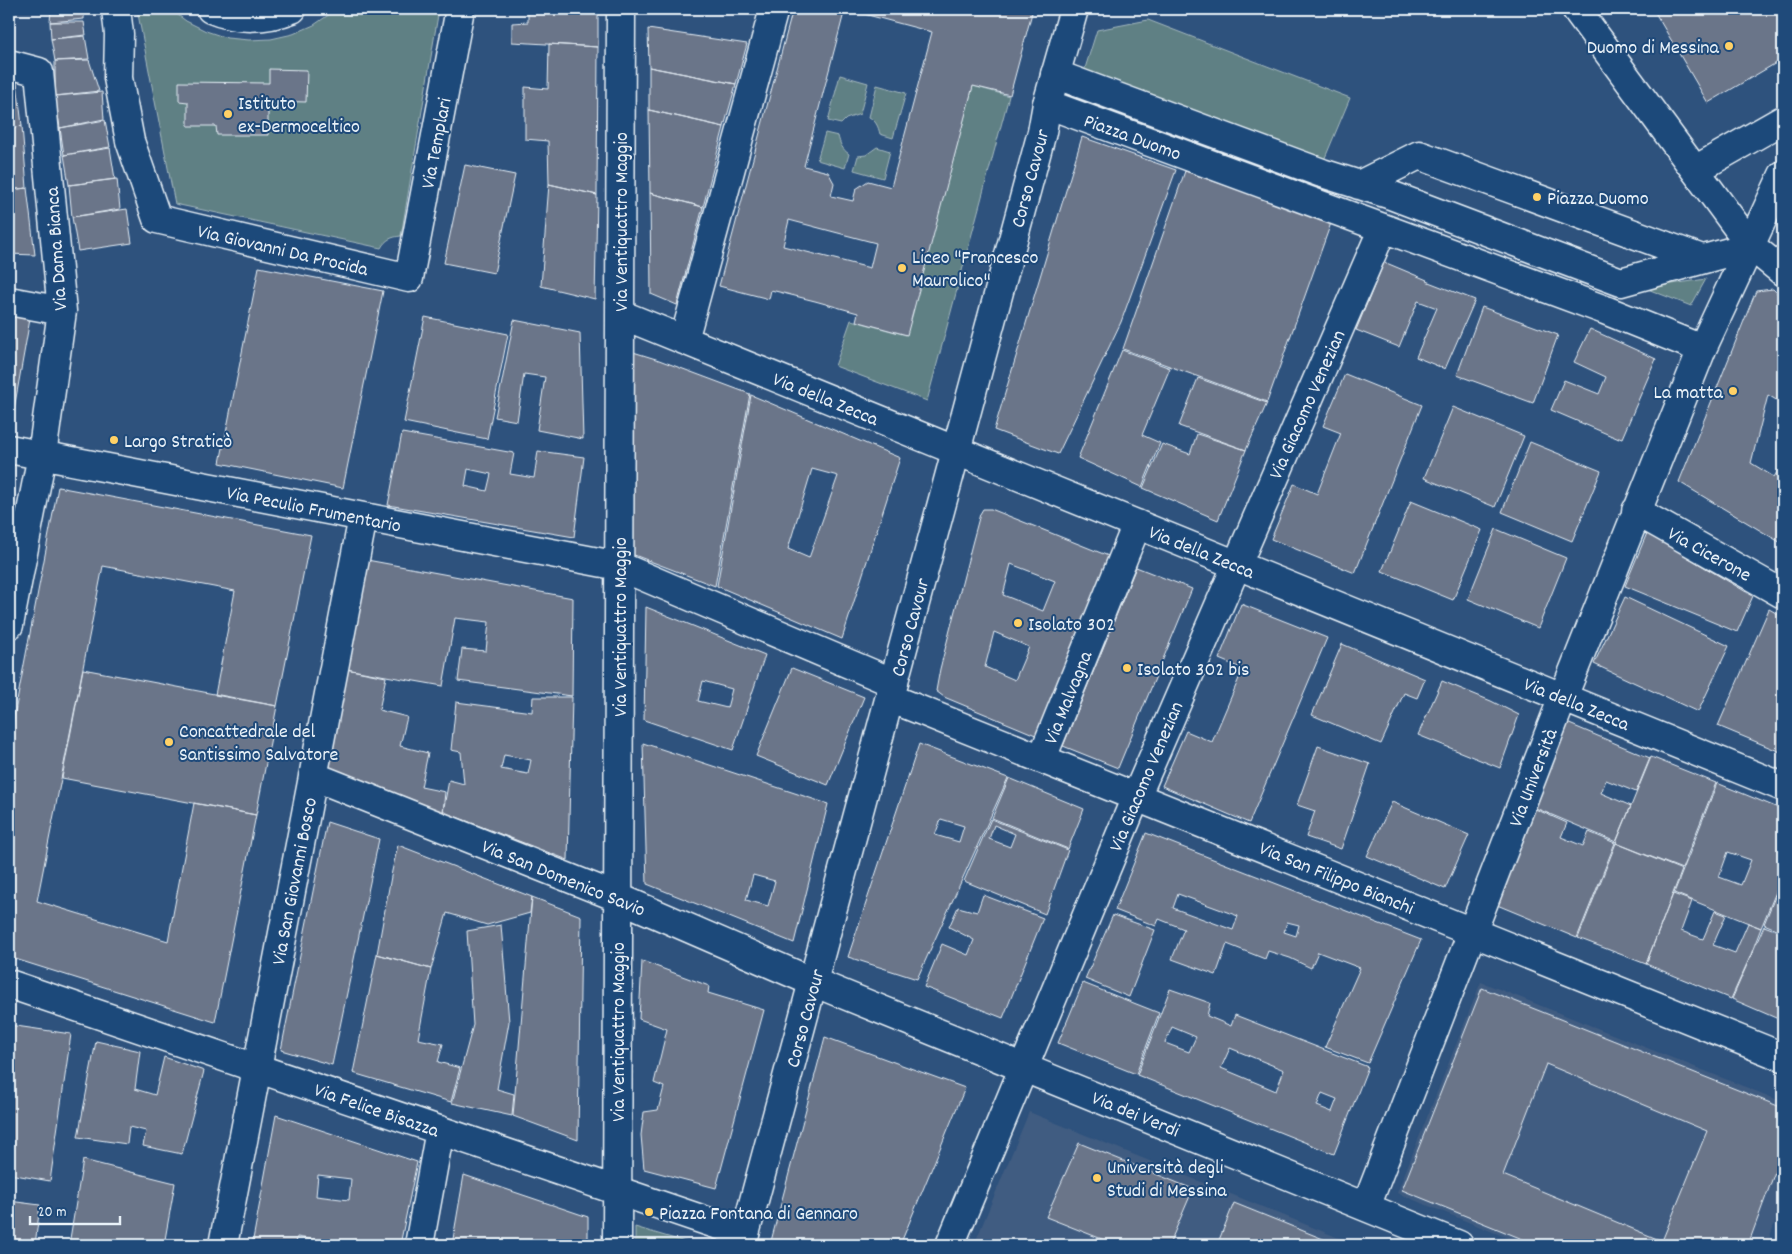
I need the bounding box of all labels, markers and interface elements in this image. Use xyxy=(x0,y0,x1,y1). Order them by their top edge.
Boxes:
place label: Duomo di Messina xyxy=(1587,35,1720,63)
marker: Duomo di Messina xyxy=(1723,40,1735,52)
place label: Istituto ex-Dermoceltico xyxy=(238,91,360,142)
street label: Via Templari xyxy=(415,95,461,192)
marker: Istituto ex-Dermoceltico xyxy=(222,108,234,120)
street label: Piazza Duomo xyxy=(1079,108,1185,169)
street label: Corso Cavour xyxy=(1005,126,1059,231)
street label: Via Ventiquattro Maggio xyxy=(609,132,637,312)
street label: Via Dama Bianca xyxy=(40,185,76,312)
place label: Piazza Duomo xyxy=(1547,186,1649,214)
marker: Piazza Duomo xyxy=(1531,191,1543,203)
street label: Via Giovanni Da Procida xyxy=(194,219,371,285)
place label: Liceo "Francesco Maurolico" xyxy=(912,245,1039,296)
marker: Liceo "Francesco Maurolico" xyxy=(896,262,908,274)
street label: Via Giacomo Venezian xyxy=(1263,326,1354,484)
street label: Via della Zecca xyxy=(768,367,883,435)
place label: La matta xyxy=(1654,380,1724,408)
marker: La matta xyxy=(1727,385,1739,397)
place label: Largo Straticò xyxy=(124,429,232,457)
marker: Largo Straticò xyxy=(108,434,120,446)
street label: Via Peculio Frumentario xyxy=(224,480,403,542)
street label: Via della Zecca xyxy=(1144,520,1259,588)
street label: Via Cicerone xyxy=(1662,521,1756,590)
street label: Via Ventiquattro Maggio xyxy=(608,537,636,717)
street label: Corso Cavour xyxy=(885,575,939,680)
place label: Isolato 302 xyxy=(1028,612,1115,640)
marker: Isolato 302 xyxy=(1012,617,1024,629)
street label: Via Malvagna xyxy=(1038,647,1101,749)
place label: Isolato 302 bis xyxy=(1137,657,1249,685)
marker: Isolato 302 bis xyxy=(1121,662,1133,674)
street label: Via della Zecca xyxy=(1519,672,1634,740)
street label: Via Giacomo Venezian xyxy=(1103,698,1192,857)
place label: Concattedrale del Santissimo Salvatore xyxy=(179,719,339,770)
street label: Via Università xyxy=(1503,725,1566,832)
marker: Concattedrale del Santissimo Salvatore xyxy=(163,736,175,748)
street label: Via San Giovanni Bosco xyxy=(266,795,326,968)
street label: Via San Domenico Savio xyxy=(477,834,649,925)
street label: Via San Filippo Bianchi xyxy=(1254,836,1418,924)
street label: Via Ventiquattro Maggio xyxy=(606,942,634,1122)
street label: Corso Cavour xyxy=(780,966,834,1071)
street label: Via Felice Bisazza xyxy=(310,1077,443,1146)
street label: Via dei Verdi xyxy=(1087,1085,1183,1146)
place label: Università degli Studi di Messina xyxy=(1107,1155,1227,1206)
marker: Università degli Studi di Messina xyxy=(1091,1172,1103,1184)
scale bar xyxy=(30,1194,120,1226)
place label: Piazza Fontana di Gennaro xyxy=(659,1201,858,1229)
text: 20 m xyxy=(38,1202,66,1224)
marker: Piazza Fontana di Gennaro xyxy=(643,1206,655,1218)

